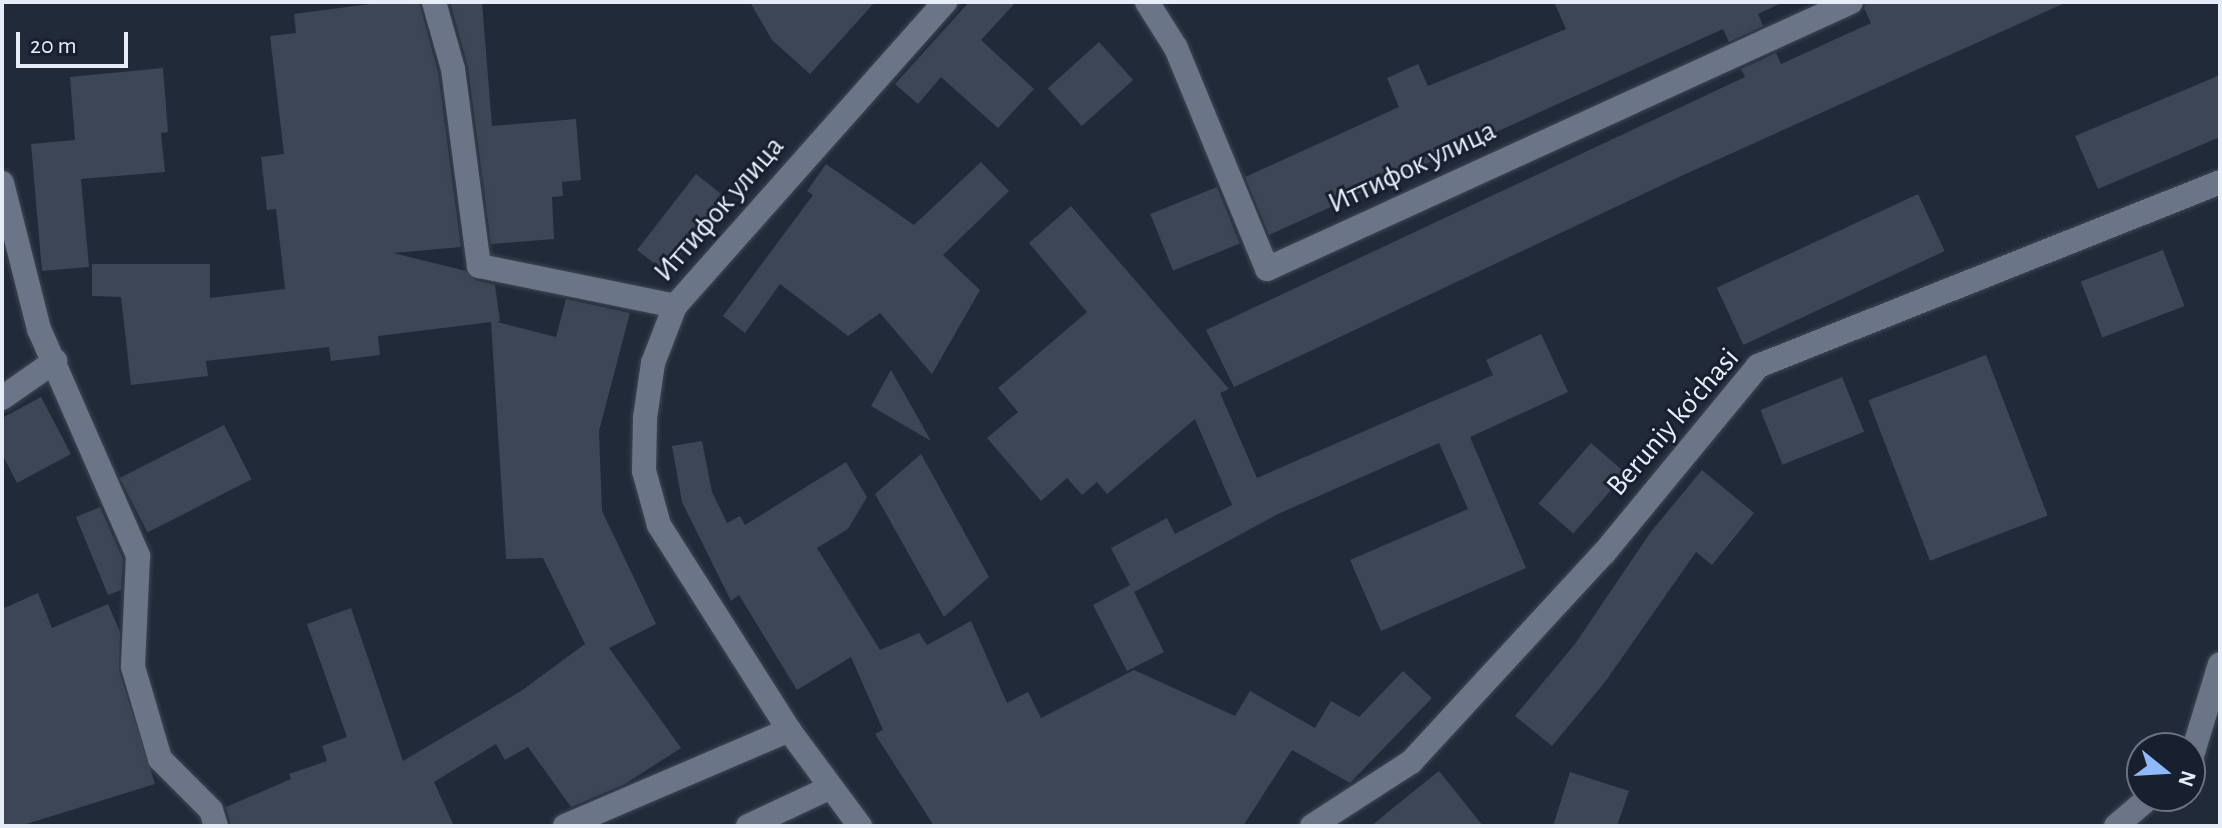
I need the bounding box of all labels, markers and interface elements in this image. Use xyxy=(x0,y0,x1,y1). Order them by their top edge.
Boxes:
scale bar xyxy=(20,16,132,66)
text: 20 m xyxy=(30,34,77,58)
street label: Иттифок улица xyxy=(1322,112,1502,222)
street label: Иттифок улица xyxy=(646,129,792,289)
street label: Beruniy ko'chasi xyxy=(1599,341,1747,503)
north arrow xyxy=(2126,732,2206,812)
text: N xyxy=(2174,768,2200,789)

